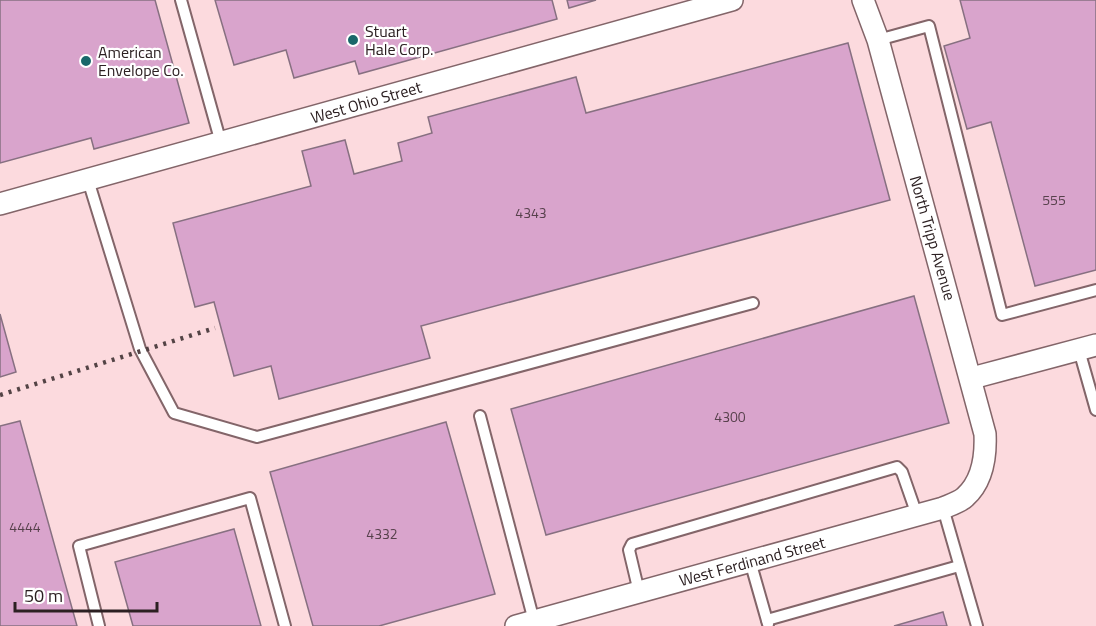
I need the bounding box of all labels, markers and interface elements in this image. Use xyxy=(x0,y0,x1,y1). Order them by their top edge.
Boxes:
place label: Stuart Hale Corp. xyxy=(365,19,434,61)
marker: Stuart Hale Corp. xyxy=(346,33,360,47)
place label: American Envelope Co. xyxy=(98,40,184,82)
marker: American Envelope Co. xyxy=(79,54,93,68)
street label: West Ohio Street xyxy=(308,75,425,129)
street label: North Tripp Avenue xyxy=(904,173,962,303)
house number: 555 xyxy=(1042,189,1066,210)
house number: 4343 xyxy=(515,202,547,223)
house number: 4300 xyxy=(714,406,746,427)
house number: 4444 xyxy=(9,516,41,537)
house number: 4332 xyxy=(366,523,398,544)
street label: West Ferdinand Street xyxy=(676,530,828,592)
scale bar xyxy=(15,575,158,613)
text: 50 m xyxy=(24,582,63,609)

